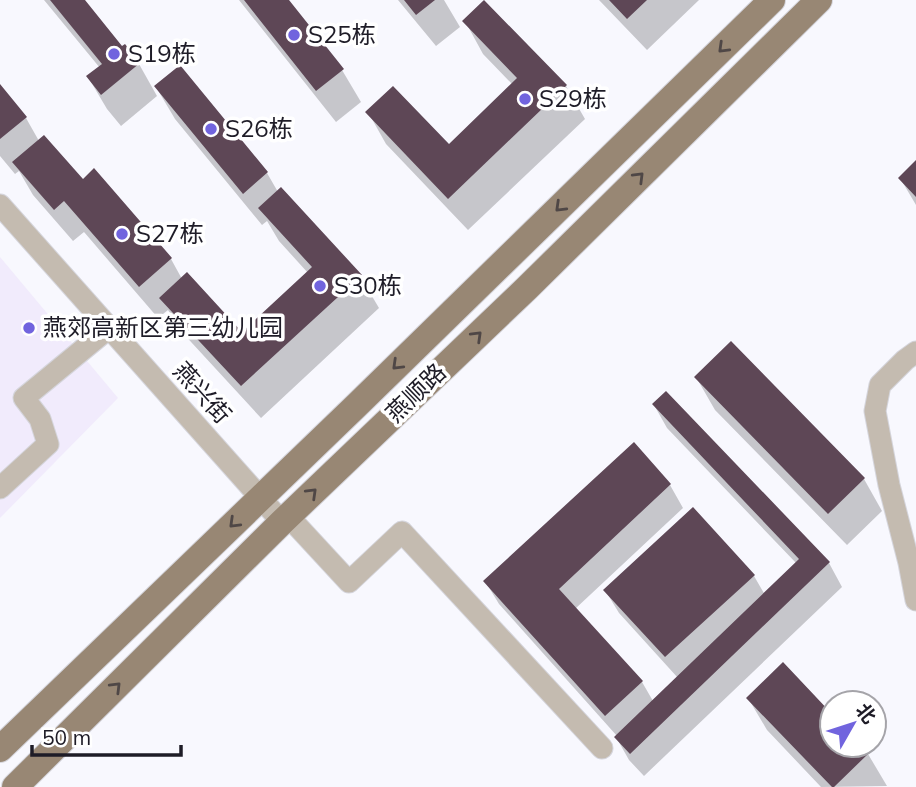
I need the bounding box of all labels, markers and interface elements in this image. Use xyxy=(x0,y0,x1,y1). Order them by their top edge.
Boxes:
place label: S25栋 xyxy=(308,19,376,49)
marker: S25栋 xyxy=(286,27,302,43)
place label: S19栋 xyxy=(128,38,196,68)
one-way arrow xyxy=(718,39,731,52)
marker: S19栋 xyxy=(106,46,122,62)
place label: S29栋 xyxy=(539,83,607,113)
marker: S29栋 xyxy=(517,91,533,107)
place label: S26栋 xyxy=(225,113,293,143)
marker: S26栋 xyxy=(203,121,219,137)
one-way arrow xyxy=(631,172,644,185)
one-way arrow xyxy=(555,198,568,211)
place label: S27栋 xyxy=(136,218,204,248)
marker: S27栋 xyxy=(114,226,130,242)
place label: S30栋 xyxy=(334,270,402,300)
marker: S30栋 xyxy=(312,278,328,294)
place label: 燕郊高新区第三幼儿园 xyxy=(43,312,283,342)
marker: 燕郊高新区第三幼儿园 xyxy=(21,320,37,336)
one-way arrow xyxy=(469,331,482,344)
street label: 燕兴街 xyxy=(168,356,238,429)
street label: 燕顺路 xyxy=(379,356,452,428)
one-way arrow xyxy=(393,357,406,370)
one-way arrow xyxy=(304,488,317,501)
one-way arrow xyxy=(229,515,242,528)
one-way arrow xyxy=(107,682,120,695)
north arrow xyxy=(818,689,888,759)
text: 北 xyxy=(851,698,882,728)
scale bar xyxy=(32,714,180,758)
text: 50 m xyxy=(42,724,91,750)

